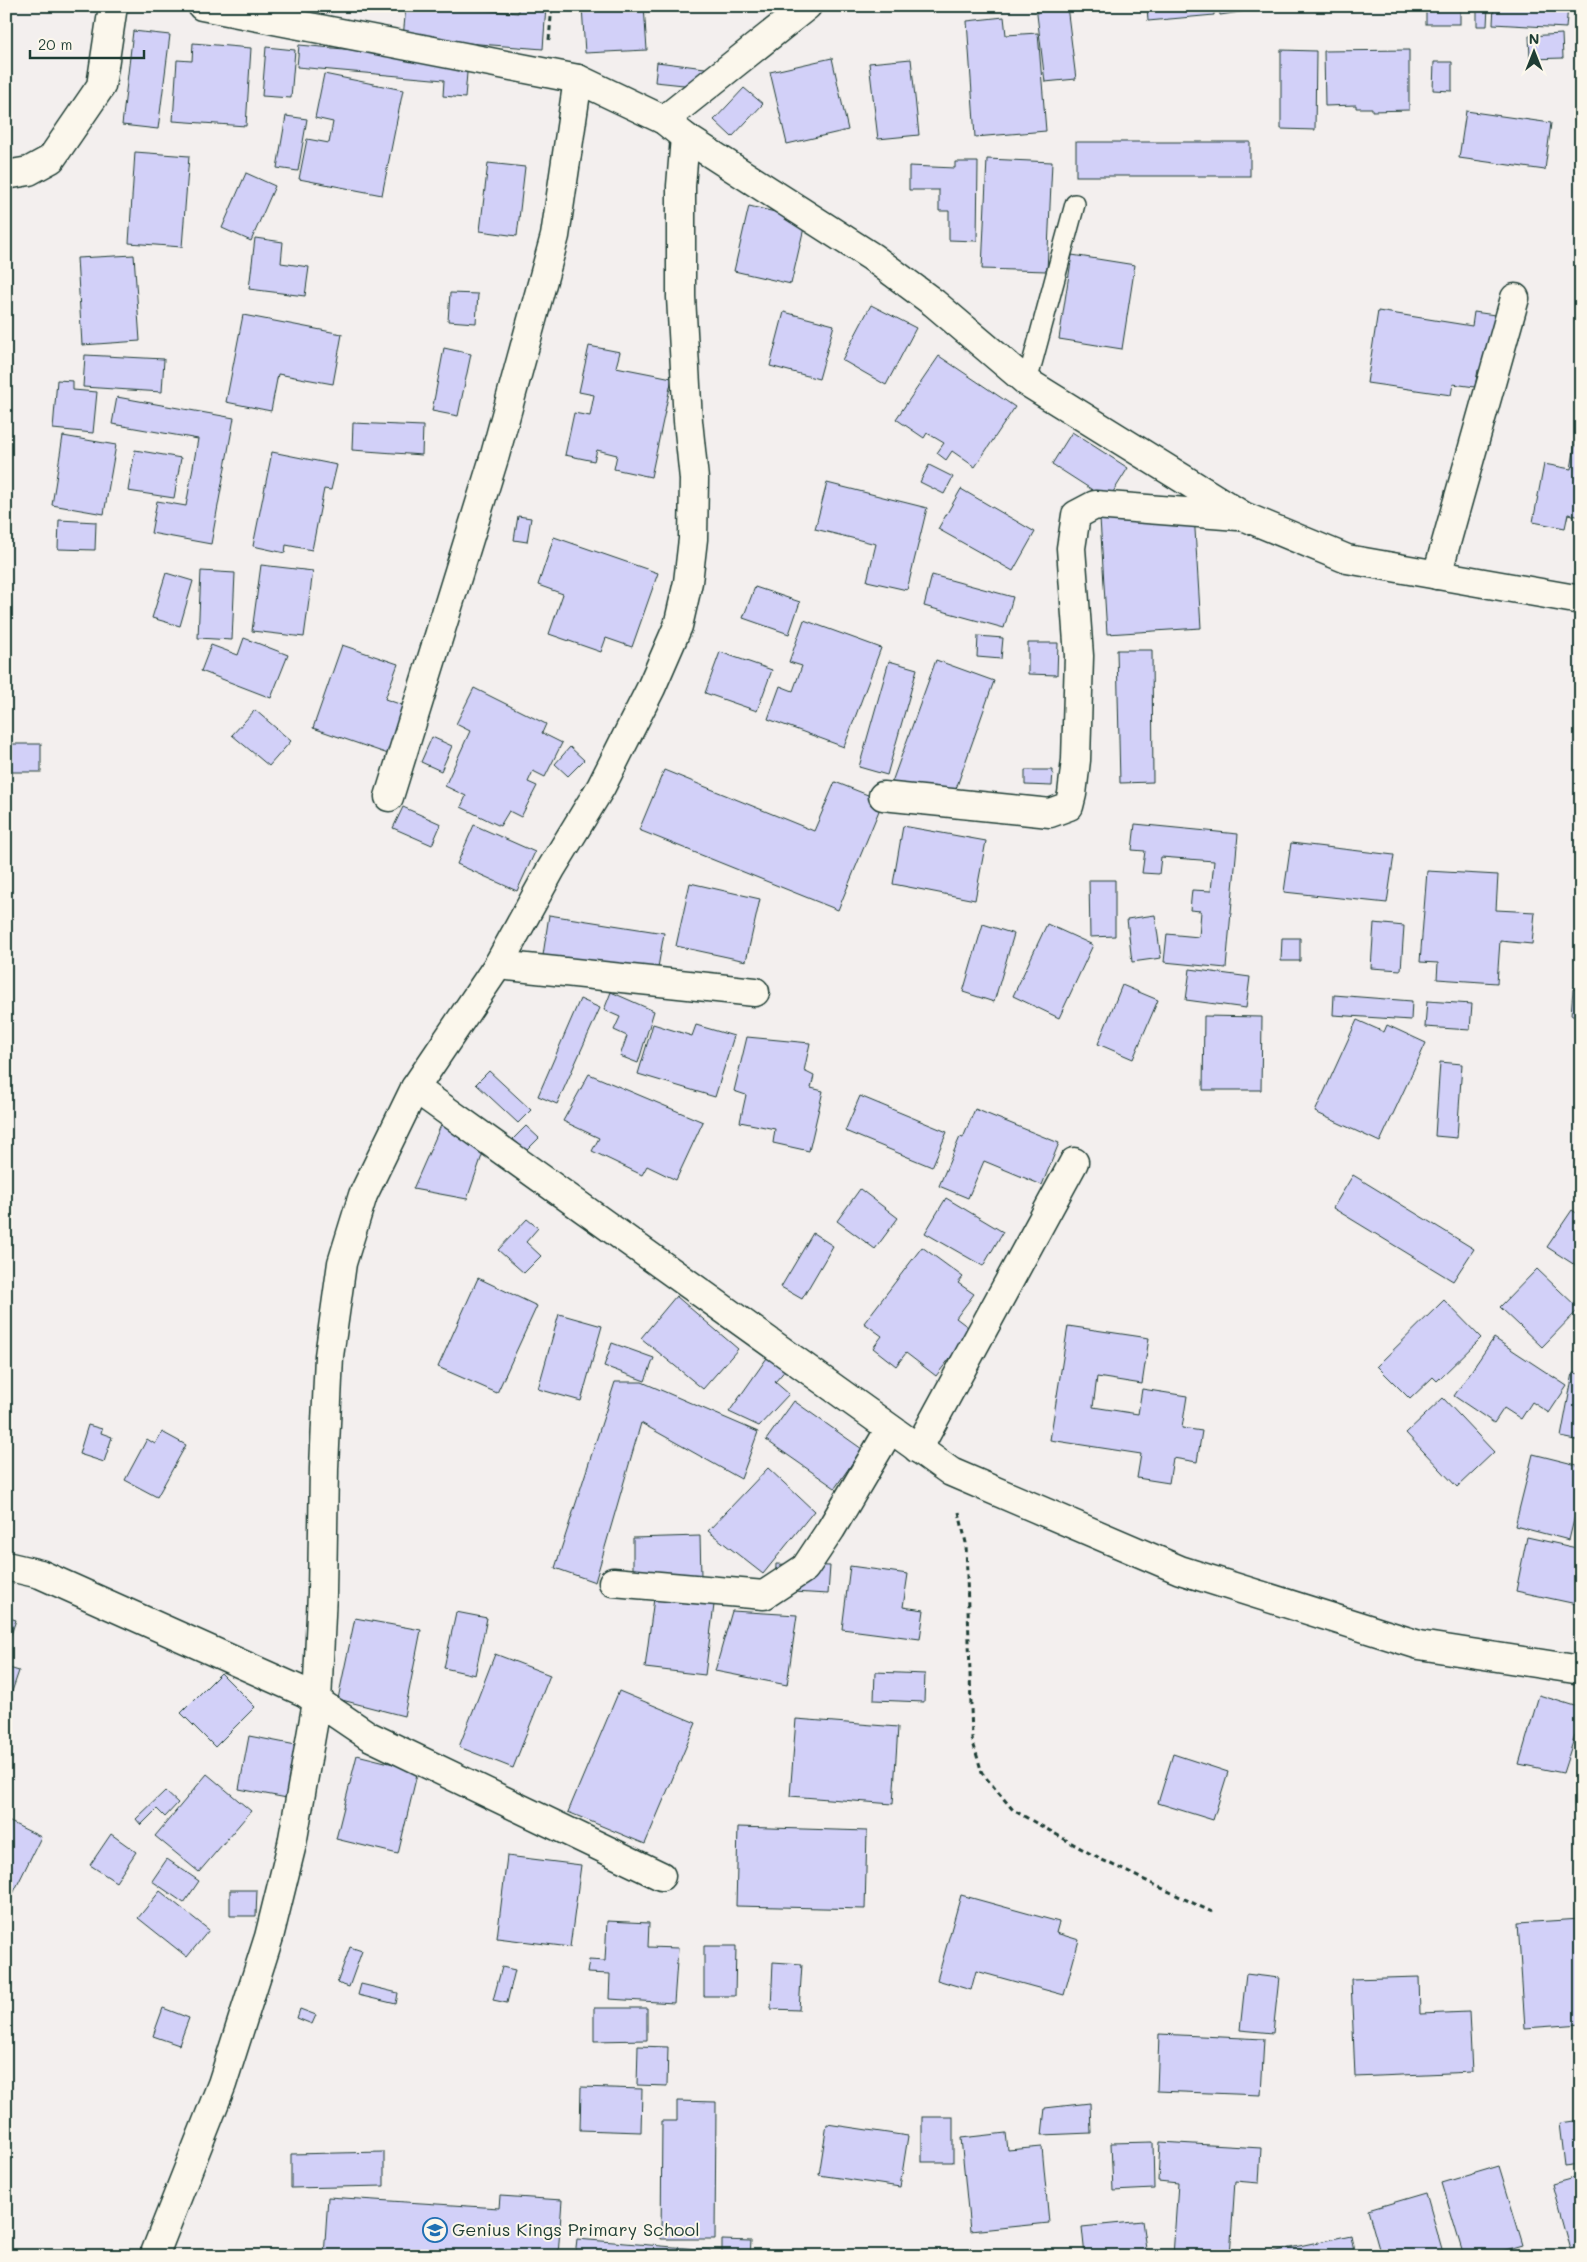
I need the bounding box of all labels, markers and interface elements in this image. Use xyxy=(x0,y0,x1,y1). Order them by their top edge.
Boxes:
scale bar xyxy=(30,28,144,60)
north arrow xyxy=(1510,28,1560,78)
text: N xyxy=(1529,29,1539,48)
text: 20 m xyxy=(38,34,72,54)
school or university icon: Genius Kings Primary School xyxy=(422,2217,448,2243)
place label: Genius Kings Primary School xyxy=(452,2217,700,2241)

